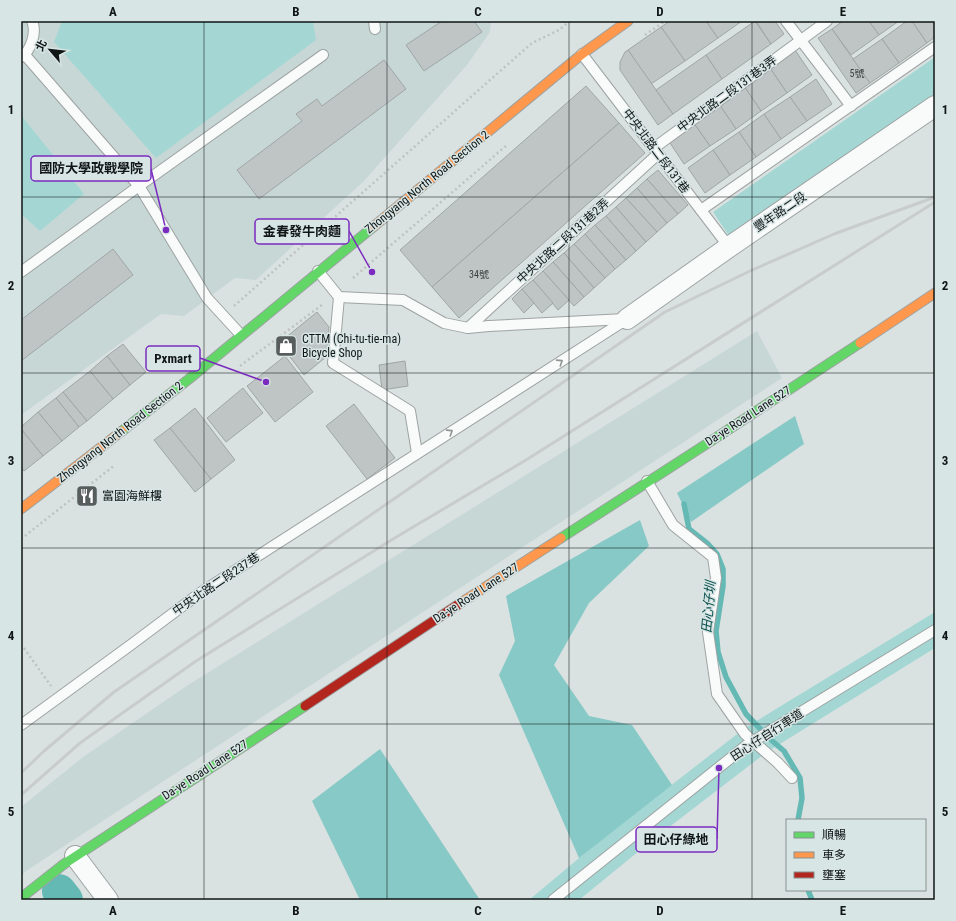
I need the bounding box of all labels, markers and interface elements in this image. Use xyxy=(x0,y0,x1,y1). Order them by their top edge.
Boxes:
text: A xyxy=(109,4,117,19)
text: B xyxy=(292,4,300,19)
text: C xyxy=(474,4,482,19)
text: D xyxy=(656,4,664,19)
text: E xyxy=(840,4,847,19)
north arrow xyxy=(30,30,70,70)
text: 北 xyxy=(33,38,50,53)
street label: 中央北路二段131巷3弄 xyxy=(674,53,780,135)
house number: 5號 xyxy=(850,68,864,79)
text: 1 xyxy=(8,102,14,117)
text: 1 xyxy=(942,102,948,117)
street label: 中央北路二段131巷 xyxy=(620,106,692,196)
street label: Zhongyang North Road Section 2 xyxy=(362,128,492,236)
callout: 國防大學政戰學院 xyxy=(31,156,151,181)
text: 國防大學政戰學院 xyxy=(39,161,143,176)
street label: 豐年路二段 xyxy=(751,189,809,235)
street label: 中央北路二段131巷2弄 xyxy=(514,196,612,286)
callout: 金春發牛肉麵 xyxy=(255,219,349,244)
text: 金春發牛肉麵 xyxy=(263,224,341,239)
house number: 34號 xyxy=(469,269,489,280)
text: 2 xyxy=(8,278,15,293)
text: 2 xyxy=(942,278,949,293)
place label: CTTM (Chi-tu-tie-ma) Bicycle Shop xyxy=(302,332,401,360)
shop icon: CTTM (Chi-tu-tie-ma) Bicycle Shop xyxy=(273,333,299,359)
callout: Pxmart xyxy=(146,346,200,371)
text: Pxmart xyxy=(154,351,192,366)
one-way arrow xyxy=(556,359,563,367)
street label: Zhongyang North Road Section 2 xyxy=(54,379,186,485)
street label: Da-ye Road Lane 527 xyxy=(703,383,793,449)
one-way arrow xyxy=(446,429,453,437)
text: 3 xyxy=(8,453,14,468)
text: 3 xyxy=(942,453,948,468)
restaurant icon: 富園海鮮樓 xyxy=(74,483,100,509)
place label: 富園海鮮樓 xyxy=(102,489,162,503)
street label: 中央北路二段237巷 xyxy=(170,550,262,618)
street label: Da-ye Road Lane 527 xyxy=(431,560,521,626)
water label: 田心仔圳 xyxy=(699,579,718,634)
text: 4 xyxy=(8,628,15,643)
text: 4 xyxy=(942,628,949,643)
street label: 田心仔自行車道 xyxy=(728,706,806,764)
street label: Da-ye Road Lane 527 xyxy=(160,737,250,803)
text: 5 xyxy=(8,804,15,819)
text: 5 xyxy=(942,804,949,819)
legend xyxy=(786,819,926,891)
callout: 田心仔綠地 xyxy=(636,827,717,852)
text: 順暢 xyxy=(822,828,846,842)
text: 田心仔綠地 xyxy=(643,832,709,847)
text: 車多 xyxy=(822,848,846,862)
text: 壅塞 xyxy=(822,868,846,882)
text: A xyxy=(109,903,117,918)
text: B xyxy=(292,903,300,918)
text: C xyxy=(474,903,482,918)
text: D xyxy=(656,903,664,918)
text: E xyxy=(840,903,847,918)

